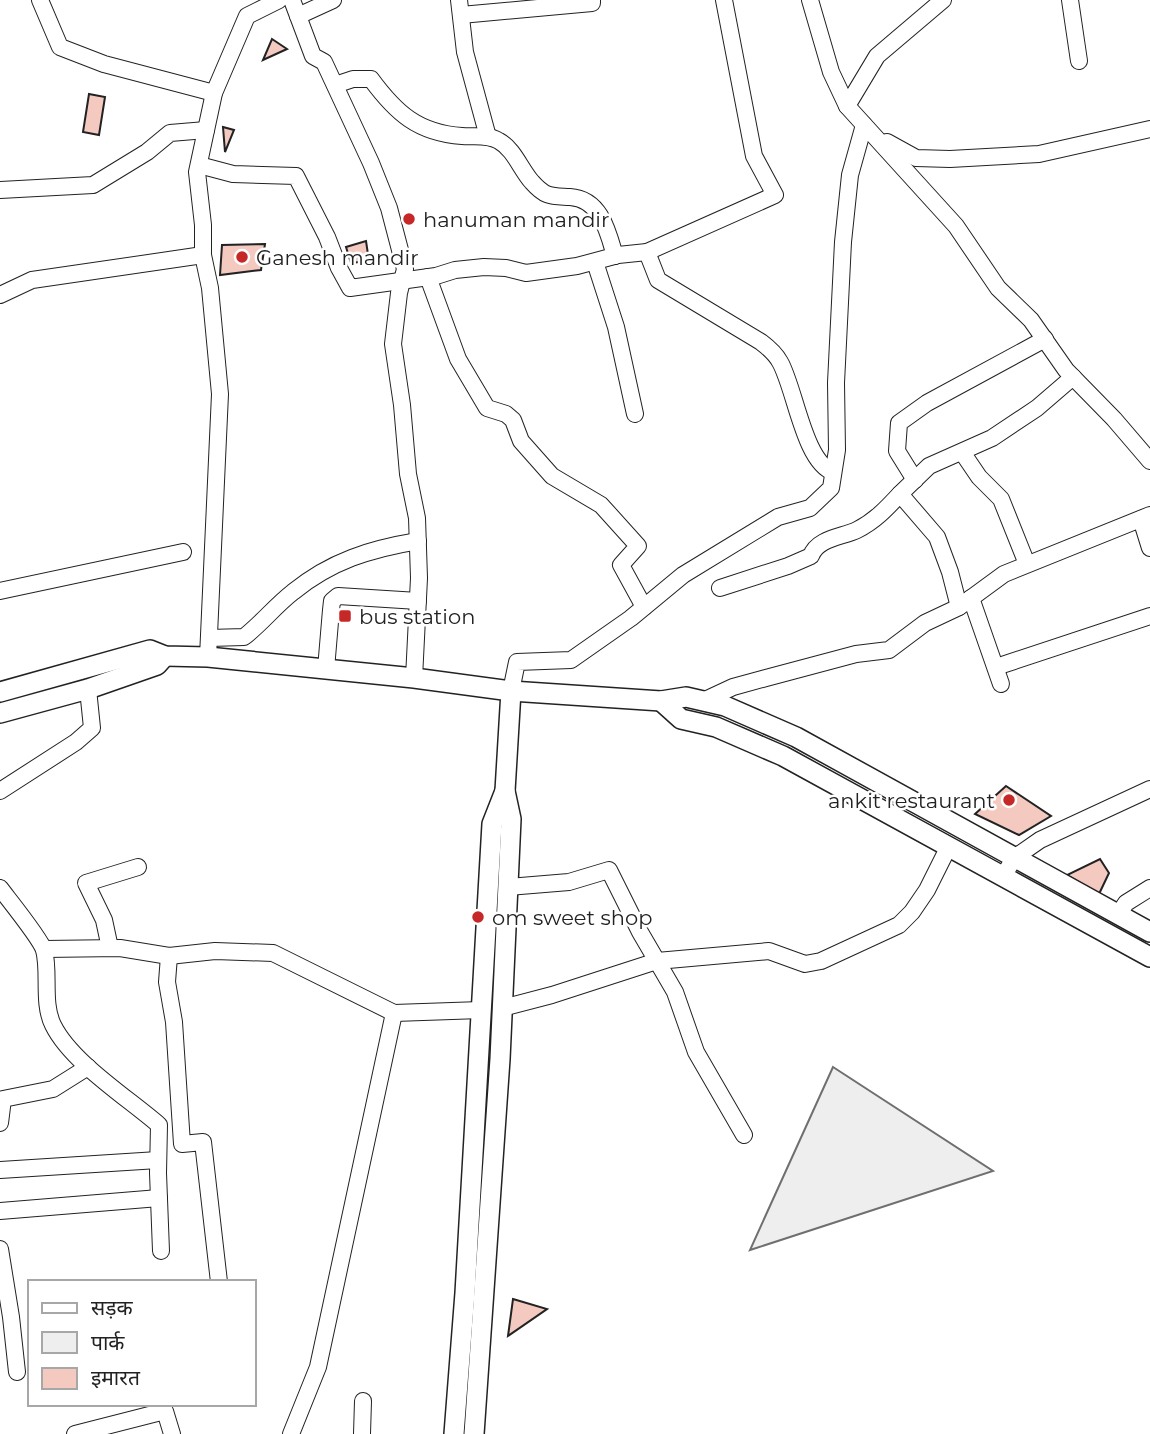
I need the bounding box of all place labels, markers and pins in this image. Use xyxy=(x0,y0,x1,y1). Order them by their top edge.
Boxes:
place label: hanuman mandir xyxy=(423,207,609,232)
marker: hanuman mandir xyxy=(401,211,417,227)
place label: Ganesh mandir xyxy=(256,245,419,270)
marker: Ganesh mandir xyxy=(234,249,250,265)
place label: bus station xyxy=(359,604,475,629)
marker: bus station xyxy=(337,608,353,624)
place label: ankit restaurant xyxy=(828,788,995,813)
marker: ankit restaurant xyxy=(1001,792,1017,808)
place label: om sweet shop xyxy=(492,905,652,930)
marker: om sweet shop xyxy=(470,909,486,925)

